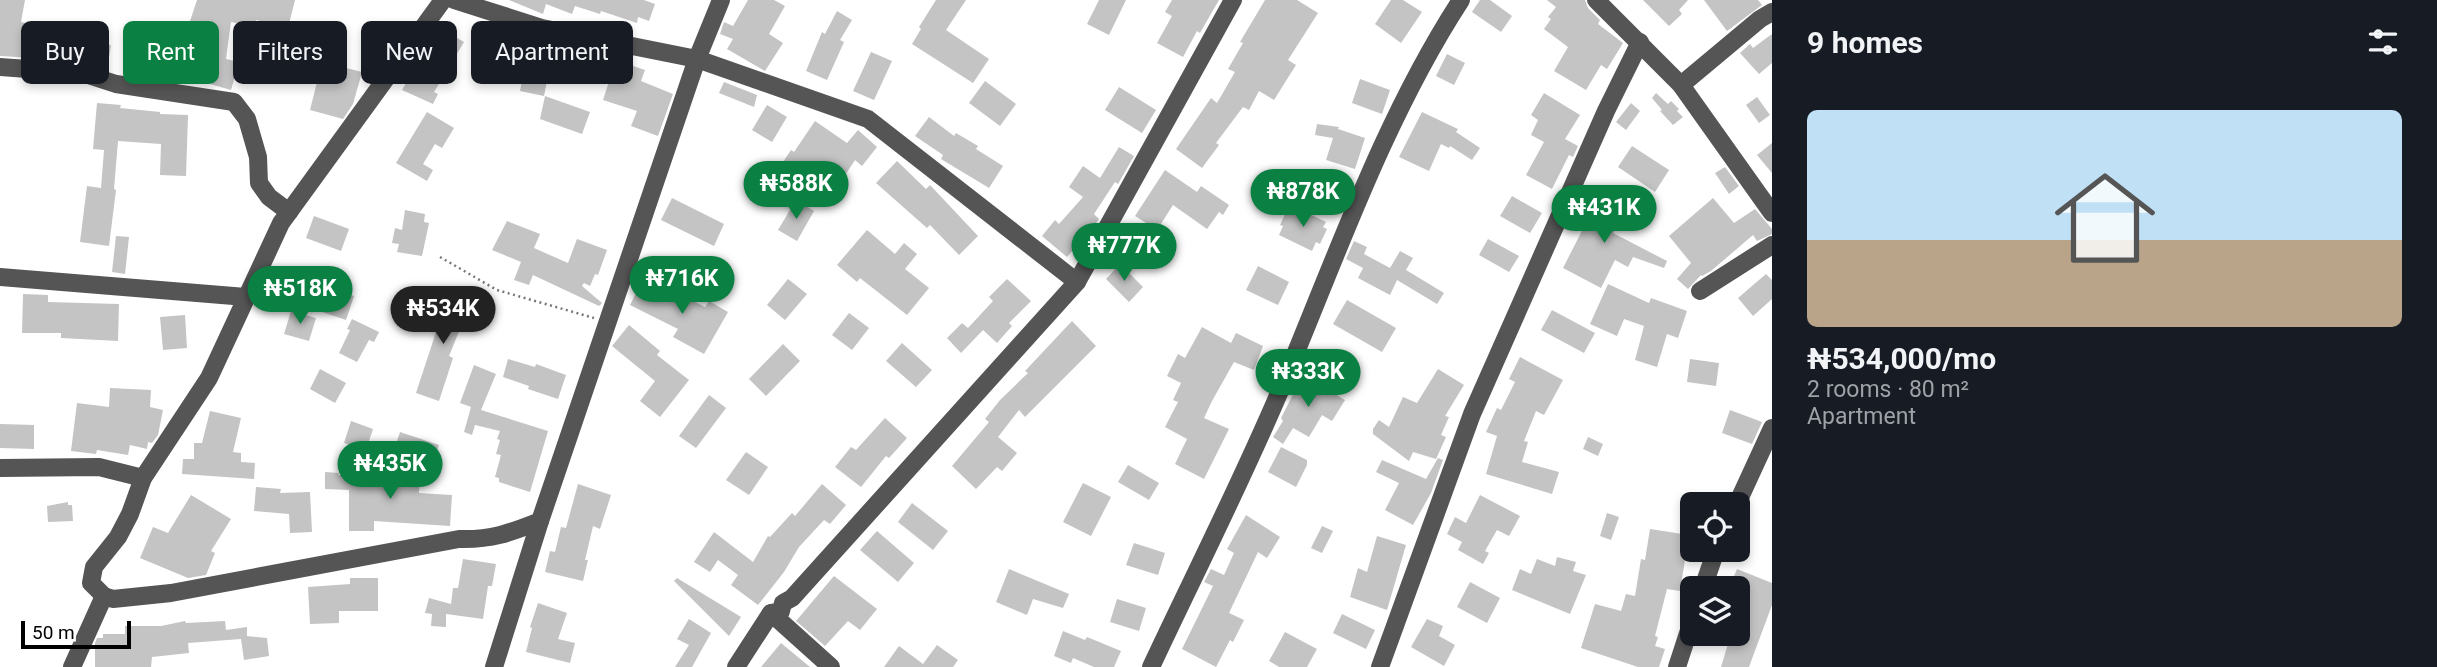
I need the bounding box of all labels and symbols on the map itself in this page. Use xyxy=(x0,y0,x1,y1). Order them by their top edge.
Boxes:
pin: ₦588K xyxy=(747,162,845,221)
pin: ₦878K xyxy=(1254,170,1352,229)
pin: ₦431K xyxy=(1555,186,1653,245)
pin: ₦777K xyxy=(1075,224,1173,283)
pin: ₦716K xyxy=(633,256,731,316)
pin: ₦518K xyxy=(251,266,349,326)
pin: ₦534K xyxy=(394,286,492,346)
pin: ₦333K xyxy=(1259,350,1357,409)
pin: ₦435K xyxy=(341,442,439,501)
scale bar xyxy=(21,618,131,650)

